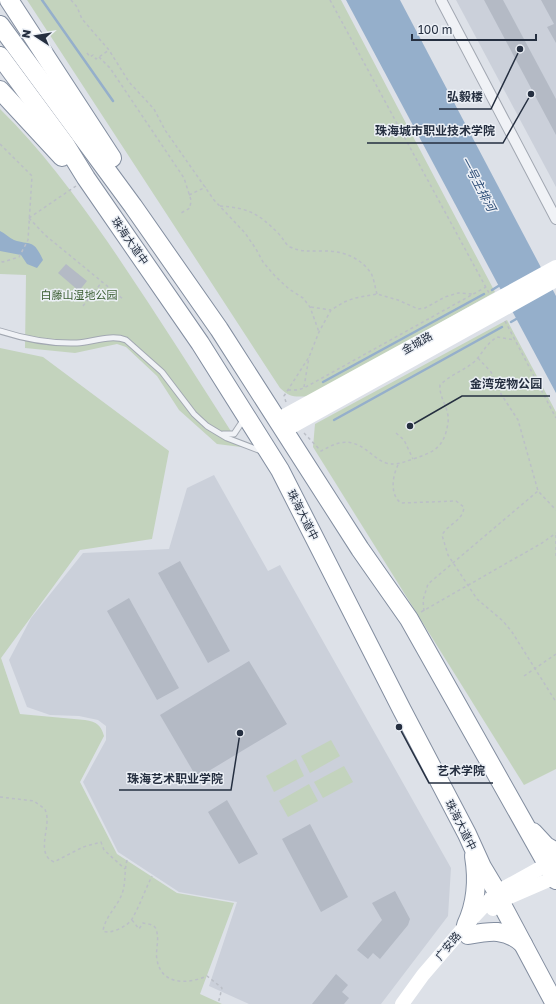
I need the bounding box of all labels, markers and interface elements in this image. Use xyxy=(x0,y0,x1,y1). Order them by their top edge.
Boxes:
north arrow xyxy=(16,16,56,56)
scale bar xyxy=(412,16,536,42)
text: 100 m xyxy=(418,22,452,37)
text: N xyxy=(19,28,33,39)
callout: 弘毅楼 xyxy=(439,85,491,109)
text: 弘毅楼 xyxy=(447,89,483,104)
callout: 珠海城市职业技术学院 xyxy=(367,119,503,143)
text: 珠海城市职业技术学院 xyxy=(375,123,495,138)
water label: 一号主排河 xyxy=(458,154,500,216)
street label: 珠海大道中 xyxy=(109,214,152,267)
park label: 白藤山湿地公园 xyxy=(41,288,118,301)
street label: 金城路 xyxy=(399,329,434,356)
callout: 金湾宠物公园 xyxy=(462,372,550,396)
text: 金湾宠物公园 xyxy=(470,376,542,391)
street label: 珠海大道中 xyxy=(285,487,322,542)
callout: 艺术学院 xyxy=(429,759,493,783)
text: 艺术学院 xyxy=(437,763,485,778)
callout: 珠海艺术职业学院 xyxy=(119,766,231,790)
text: 珠海艺术职业学院 xyxy=(127,771,223,786)
street label: 珠海大道中 xyxy=(443,797,480,852)
street label: 广安路 xyxy=(432,929,463,962)

